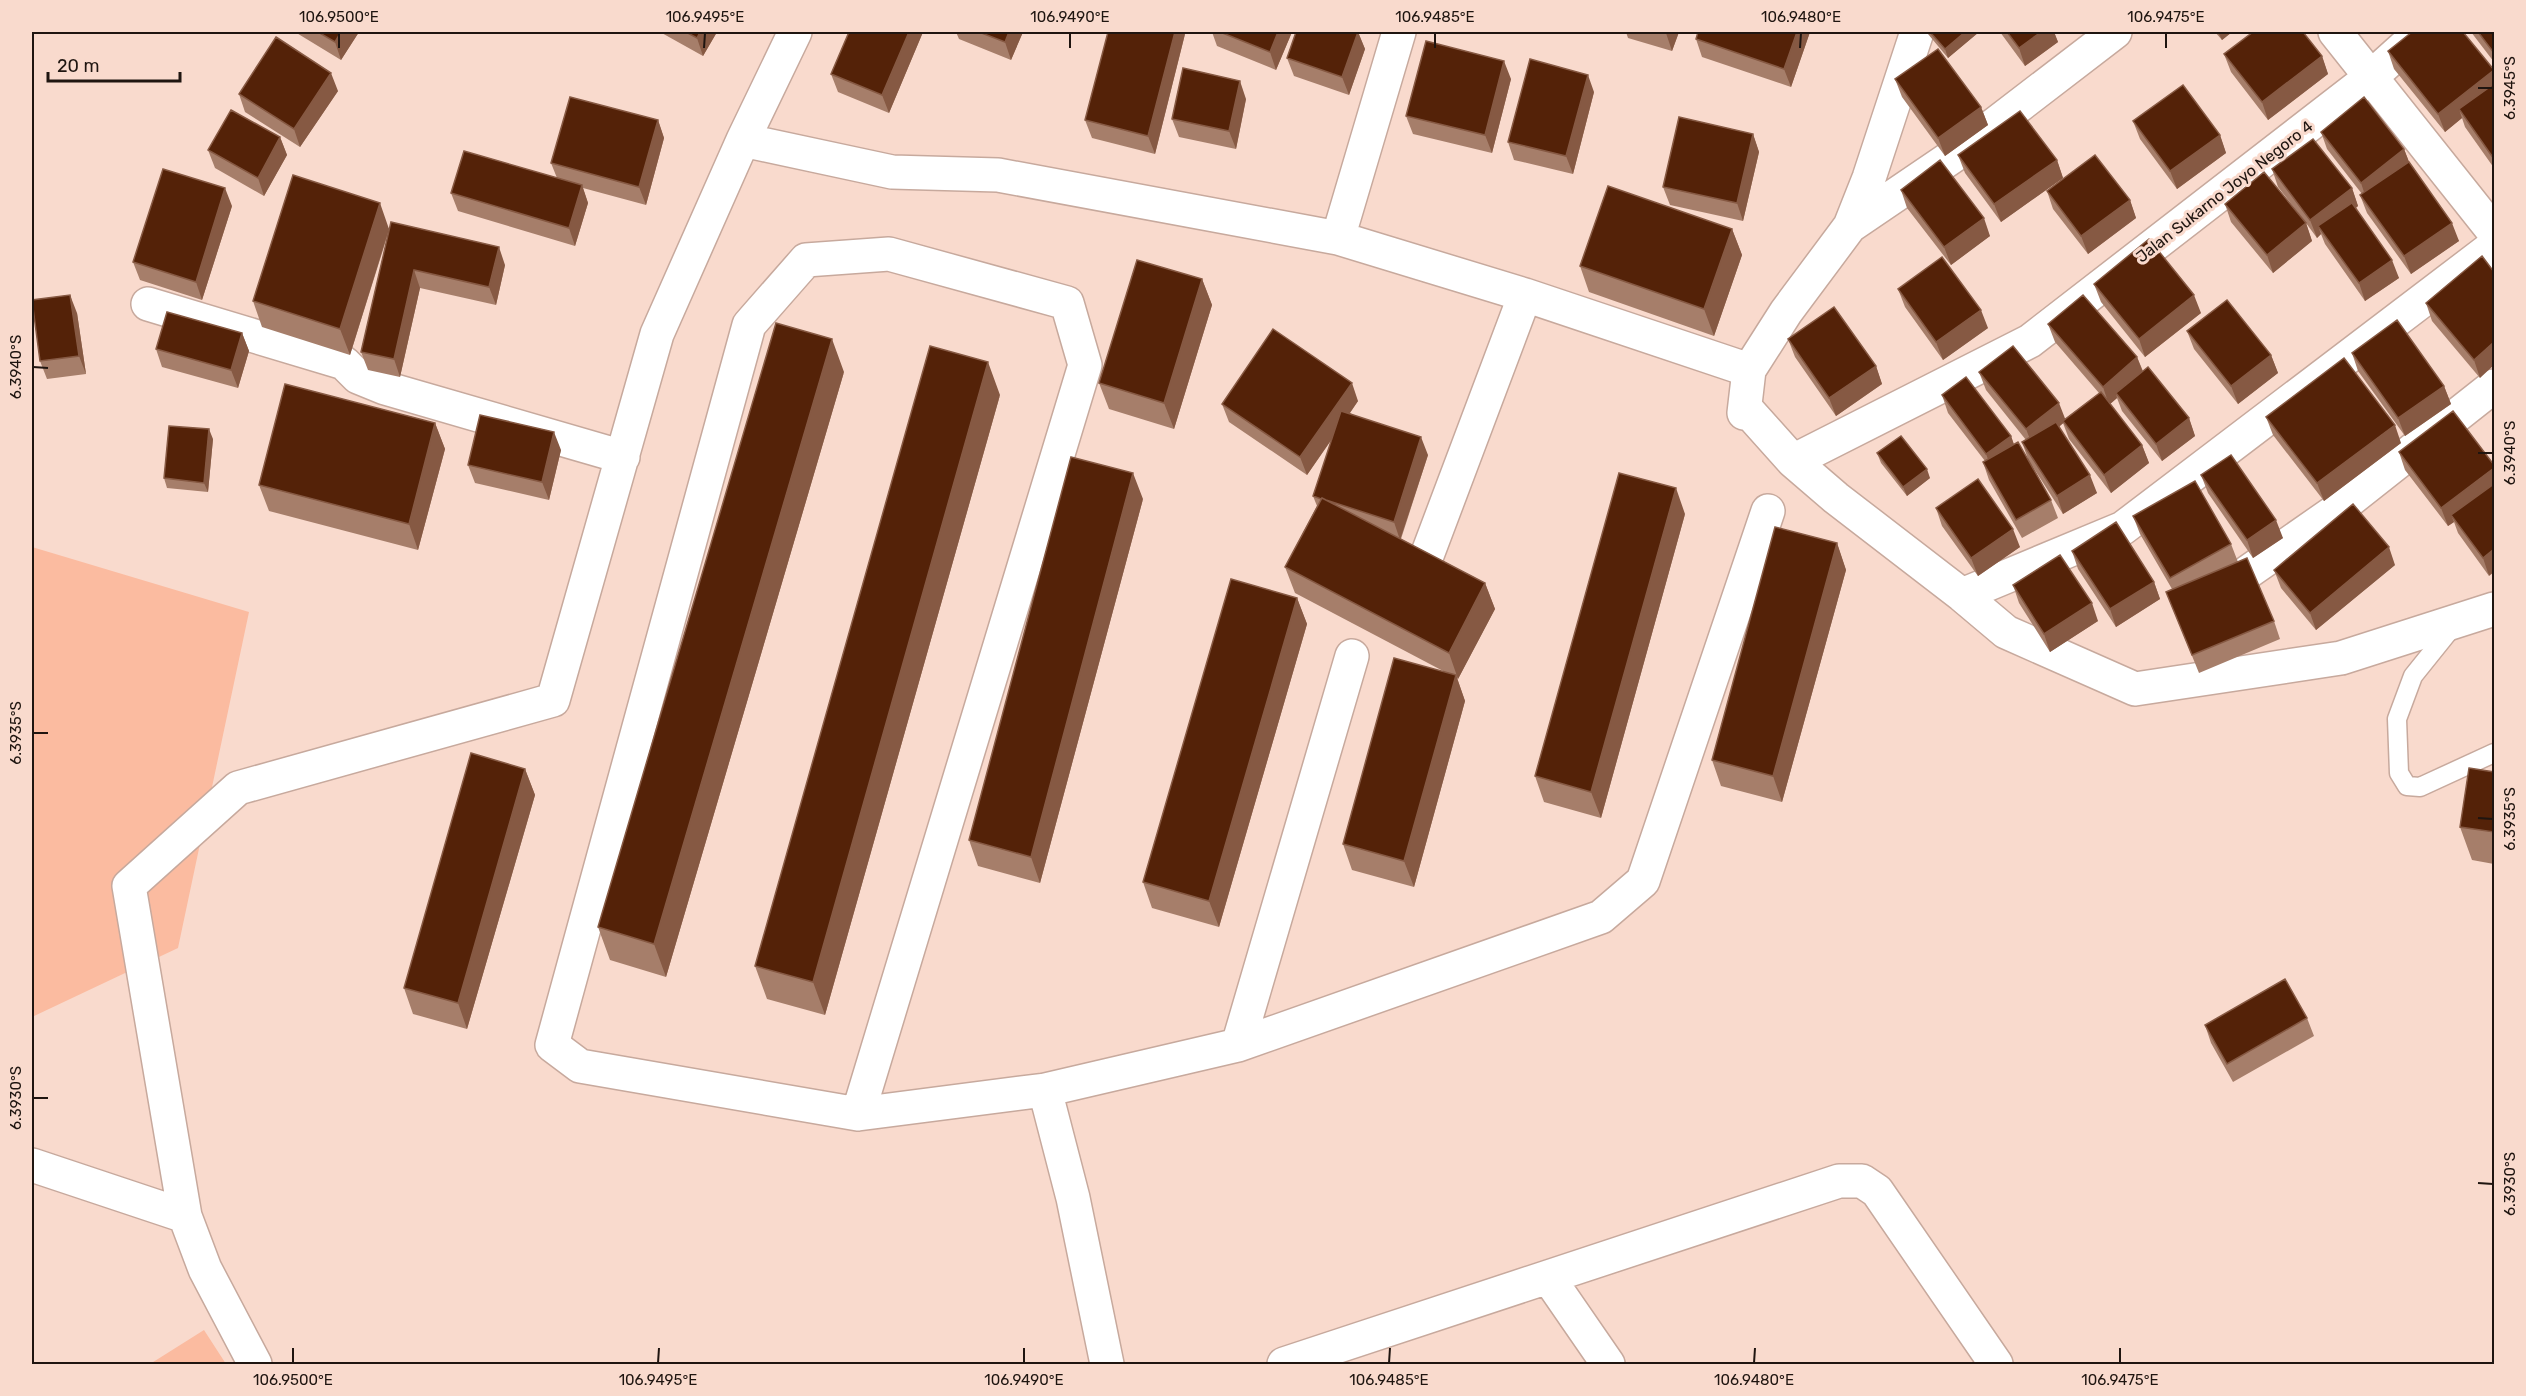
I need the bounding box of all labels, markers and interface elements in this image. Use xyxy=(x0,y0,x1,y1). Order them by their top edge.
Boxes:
text: 106.9500°E xyxy=(299,8,379,26)
text: 106.9495°E xyxy=(666,8,744,26)
text: 106.9490°E xyxy=(1030,8,1110,26)
text: 106.9485°E xyxy=(1395,8,1475,26)
text: 106.9480°E xyxy=(1761,8,1841,26)
text: 106.9475°E xyxy=(2127,8,2205,26)
scale bar xyxy=(48,45,180,83)
text: 20 m xyxy=(57,55,99,77)
text: 6.3945°S xyxy=(2501,56,2519,120)
street label: Jalan Sukarno Joyo Negoro 4 xyxy=(2132,116,2317,266)
text: 6.3940°S xyxy=(7,335,25,399)
text: 6.3940°S xyxy=(2501,421,2519,485)
text: 6.3935°S xyxy=(7,701,25,765)
text: 6.3935°S xyxy=(2501,787,2519,851)
text: 6.3930°S xyxy=(7,1066,25,1130)
text: 6.3930°S xyxy=(2501,1152,2519,1216)
text: 106.9500°E xyxy=(253,1371,333,1389)
text: 106.9495°E xyxy=(619,1371,697,1389)
text: 106.9490°E xyxy=(984,1371,1064,1389)
text: 106.9485°E xyxy=(1349,1371,1429,1389)
text: 106.9480°E xyxy=(1714,1371,1794,1389)
text: 106.9475°E xyxy=(2081,1371,2159,1389)

